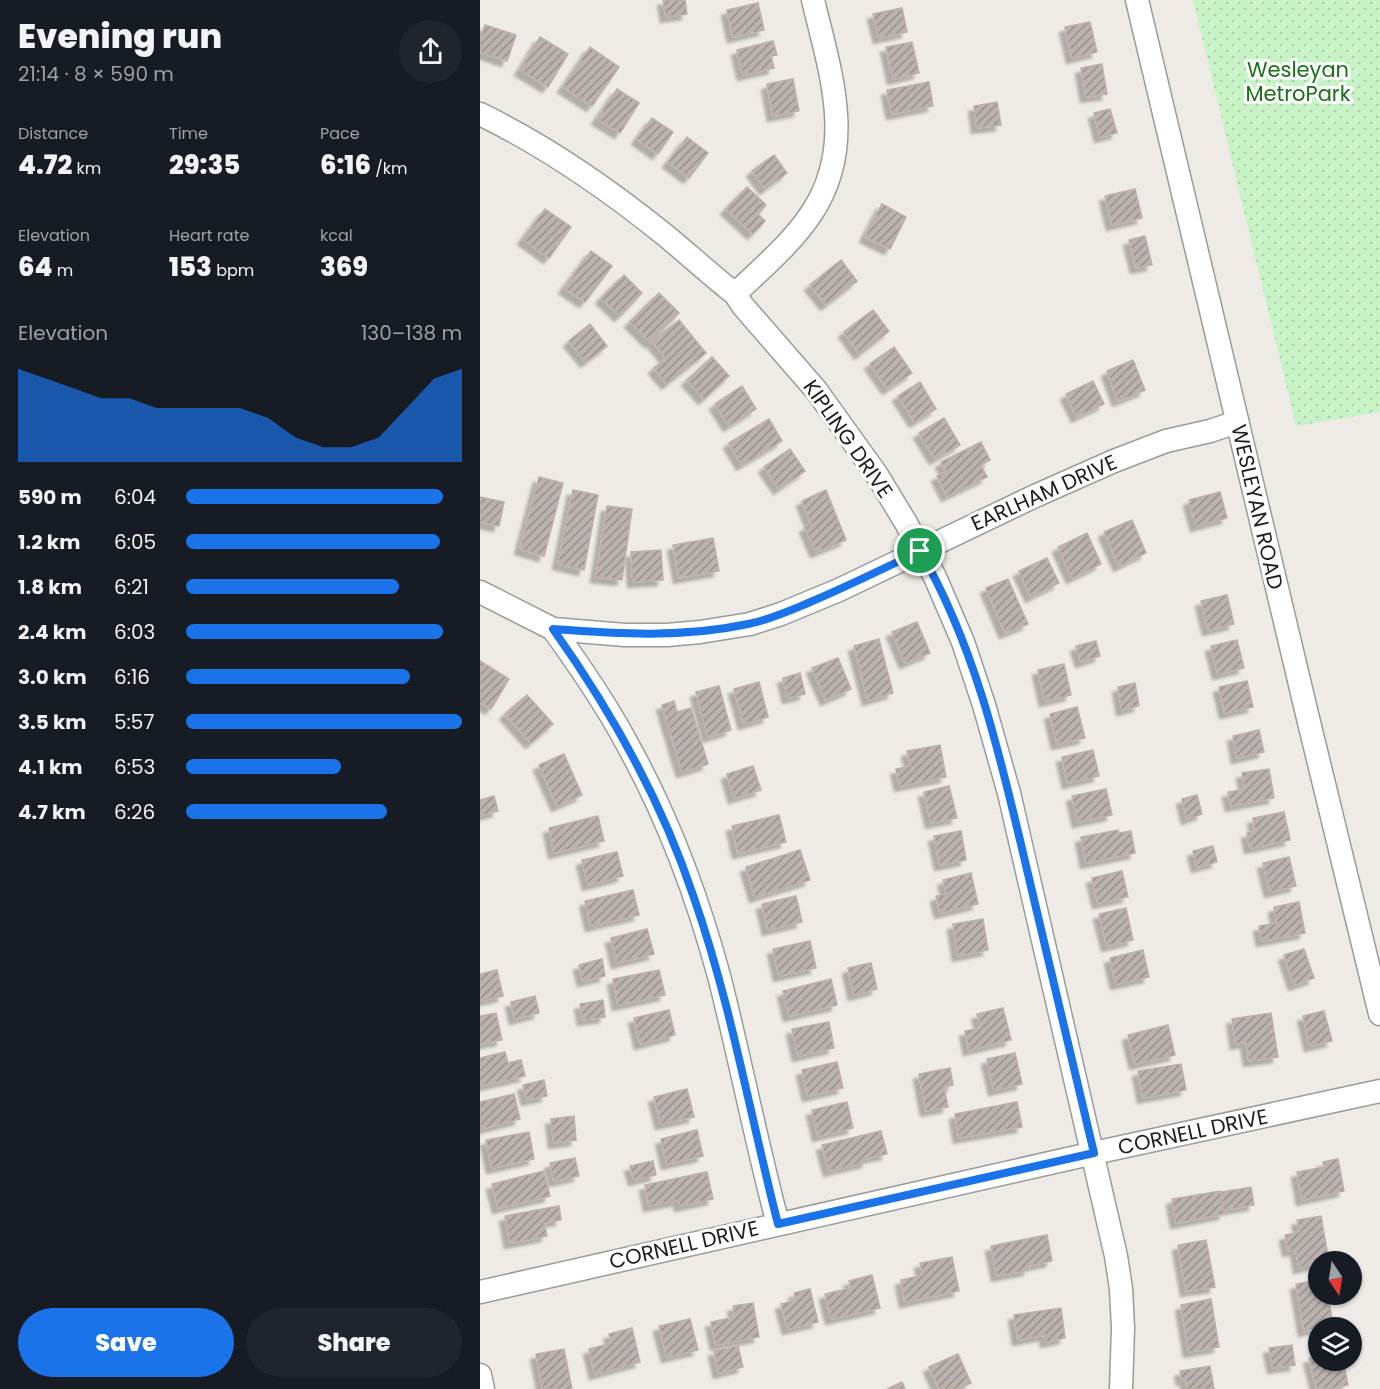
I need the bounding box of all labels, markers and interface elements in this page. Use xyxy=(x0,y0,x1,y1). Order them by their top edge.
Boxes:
text: Evening run xyxy=(18,13,222,60)
button: share xyxy=(399,20,462,83)
park label: Wesleyan MetroPark xyxy=(1245,55,1351,108)
text: 21:14 · 8 × 590 m xyxy=(18,60,174,88)
text: Distance xyxy=(18,122,88,145)
text: Time xyxy=(169,122,208,145)
text: Pace xyxy=(320,122,360,145)
text: 4.72 xyxy=(18,147,72,183)
text: 29:35 xyxy=(169,147,240,183)
text: 6:16 xyxy=(320,147,371,183)
text: km xyxy=(72,157,101,180)
text: /km xyxy=(371,157,408,180)
text: Elevation xyxy=(18,224,90,247)
text: Heart rate xyxy=(169,224,249,247)
text: kcal xyxy=(320,224,353,247)
text: 64 xyxy=(18,249,52,285)
text: 153 xyxy=(169,249,212,285)
text: 369 xyxy=(320,249,368,285)
text: m xyxy=(52,259,73,282)
text: bpm xyxy=(212,259,254,282)
text: Elevation xyxy=(18,319,108,347)
text: 130–138 m xyxy=(361,319,462,347)
street label: KIPLING DRIVE xyxy=(797,374,900,504)
street label: WESLEYAN ROAD xyxy=(1224,422,1291,592)
street label: EARLHAM DRIVE xyxy=(966,447,1121,538)
text: 590 m xyxy=(18,483,82,511)
text: 6:04 xyxy=(114,483,156,511)
pin xyxy=(894,525,945,576)
text: 1.2 km xyxy=(18,528,80,556)
text: 6:05 xyxy=(114,528,156,556)
icon: arrive xyxy=(903,534,936,567)
text: 1.8 km xyxy=(18,573,82,601)
text: 6:21 xyxy=(114,573,149,601)
text: 2.4 km xyxy=(18,618,86,646)
text: 6:03 xyxy=(114,618,155,646)
text: 3.0 km xyxy=(18,663,87,691)
text: 6:16 xyxy=(114,663,150,691)
text: 3.5 km xyxy=(18,708,87,736)
text: 5:57 xyxy=(114,708,154,736)
text: 4.1 km xyxy=(18,753,82,781)
text: 6:53 xyxy=(114,753,155,781)
text: 4.7 km xyxy=(18,798,86,826)
text: 6:26 xyxy=(114,798,155,826)
street label: CORNELL DRIVE xyxy=(1115,1101,1271,1162)
street label: CORNELL DRIVE xyxy=(606,1213,761,1276)
north arrow xyxy=(1308,1251,1362,1305)
map controls xyxy=(1308,1251,1362,1371)
button: Save xyxy=(18,1308,234,1377)
button: Share xyxy=(246,1308,462,1377)
button: layers xyxy=(1308,1317,1362,1371)

